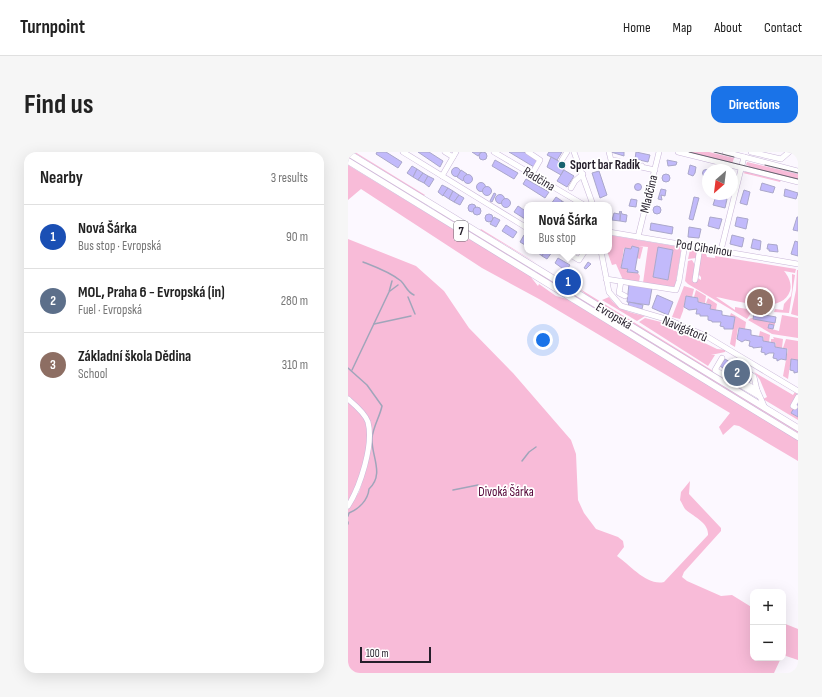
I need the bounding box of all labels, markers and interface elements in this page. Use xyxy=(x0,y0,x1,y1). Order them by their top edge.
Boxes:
text: Turnpoint xyxy=(20,16,85,39)
text: Home xyxy=(623,19,651,36)
text: Map xyxy=(673,19,692,36)
text: About xyxy=(714,19,742,36)
text: Contact xyxy=(764,19,802,36)
button: Directions xyxy=(711,86,798,123)
text: Find us xyxy=(24,88,93,121)
place label: Sport bar Radík xyxy=(570,157,641,173)
marker: Sport bar Radík xyxy=(557,160,567,170)
street label: Radčina xyxy=(520,163,558,195)
north arrow xyxy=(702,164,738,200)
text: Nearby xyxy=(40,168,83,188)
text: 3 results xyxy=(271,170,308,186)
street label: Mladčina xyxy=(637,173,661,215)
popup xyxy=(524,202,612,254)
text: Nová Šárka xyxy=(539,211,597,230)
text: Nová Šárka xyxy=(78,219,137,238)
road number: 7 xyxy=(454,221,468,241)
text: 1 xyxy=(50,229,56,245)
text: 90 m xyxy=(286,229,308,245)
text: Bus stop xyxy=(539,230,576,246)
street label: Pod Cihelnou xyxy=(675,236,733,260)
text: Bus stop · Evropská xyxy=(78,238,161,254)
pin: 1 xyxy=(555,267,581,297)
text: MOL, Praha 6 - Evropská (in) xyxy=(78,283,225,302)
pin: 3 xyxy=(747,287,773,317)
text: 2 xyxy=(50,293,56,309)
text: 280 m xyxy=(281,293,308,309)
street label: Evropská xyxy=(593,299,635,333)
text: Fuel · Evropská xyxy=(78,302,142,318)
street label: Navigátorů xyxy=(660,312,710,346)
your location xyxy=(533,330,553,350)
text: Základní škola Dědina xyxy=(78,347,191,366)
text: 3 xyxy=(50,357,56,373)
text: 310 m xyxy=(282,357,308,373)
pin: 2 xyxy=(724,358,750,388)
text: School xyxy=(78,366,108,382)
park label: Divoká Šárka xyxy=(478,483,534,500)
map controls xyxy=(750,589,786,661)
button: + xyxy=(750,589,786,625)
button: − xyxy=(750,625,786,661)
scale bar xyxy=(360,645,431,664)
text: 100 m xyxy=(366,647,388,660)

